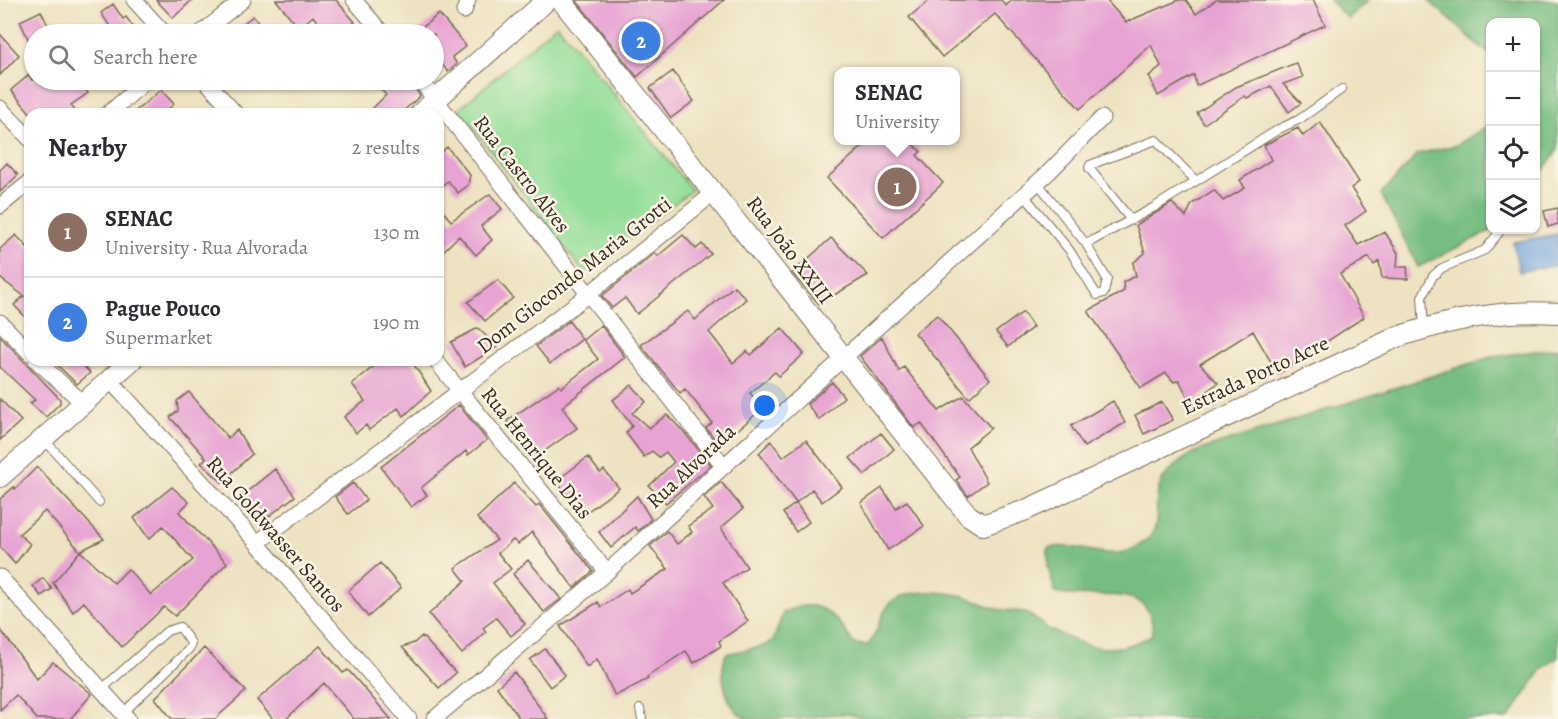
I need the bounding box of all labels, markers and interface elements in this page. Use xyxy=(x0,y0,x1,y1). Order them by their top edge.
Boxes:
pin: 2 xyxy=(622,18,660,63)
map controls xyxy=(1486,18,1540,234)
button: + xyxy=(1486,18,1540,72)
search box xyxy=(24,24,444,90)
icon: search xyxy=(45,41,78,74)
text: Search here xyxy=(93,42,198,72)
popup xyxy=(834,67,960,145)
button: − xyxy=(1486,72,1540,126)
text: SENAC xyxy=(855,78,923,108)
text: University xyxy=(855,108,939,135)
street label: Rua Castro Alves xyxy=(467,109,577,239)
button: locate xyxy=(1486,126,1540,180)
text: Nearby xyxy=(48,130,127,165)
text: 2 results xyxy=(352,134,420,161)
pin: 1 xyxy=(878,164,916,210)
button: layers xyxy=(1486,180,1540,234)
street label: Dom Giocondo Maria Grotti xyxy=(471,190,677,360)
street label: Rua João XXIII xyxy=(740,190,840,310)
text: SENAC xyxy=(105,204,173,234)
text: 1 xyxy=(64,219,71,246)
text: 130 m xyxy=(374,219,420,246)
text: University · Rua Alvorada xyxy=(105,234,308,261)
text: Pague Pouco xyxy=(105,294,221,324)
text: 2 xyxy=(63,309,72,336)
text: 190 m xyxy=(373,309,420,336)
text: Supermarket xyxy=(105,324,212,351)
street label: Estrada Porto Acre xyxy=(1177,329,1333,421)
street label: Rua Henrique Dias xyxy=(475,381,599,525)
your location xyxy=(750,391,779,420)
street label: Rua Alvorada xyxy=(640,417,742,515)
street label: Rua Goldwasser Santos xyxy=(200,450,352,618)

